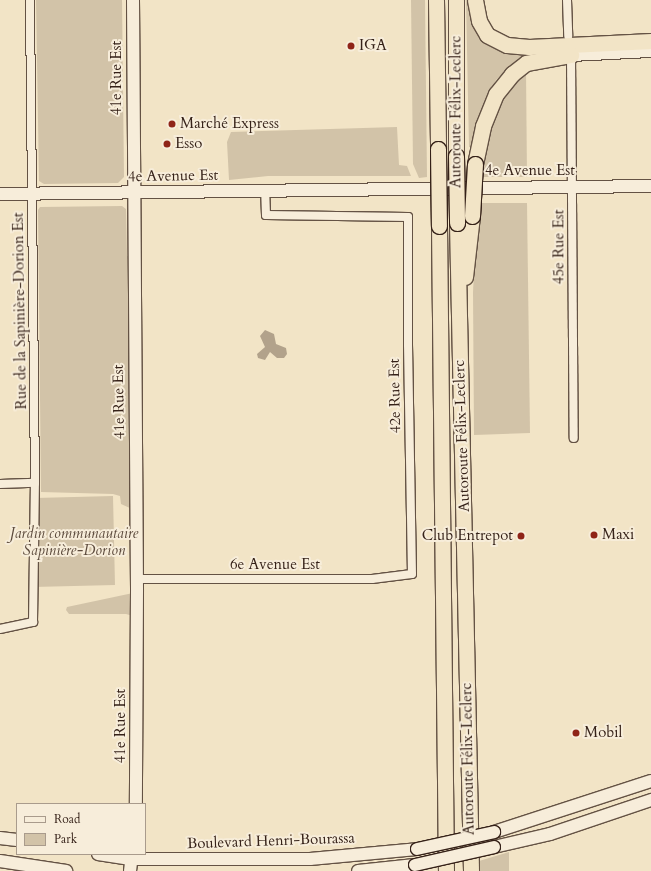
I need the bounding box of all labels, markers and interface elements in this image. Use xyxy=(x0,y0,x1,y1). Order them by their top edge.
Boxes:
street label: Autoroute Félix-Leclerc xyxy=(447,36,465,188)
place label: IGA xyxy=(359,37,387,55)
street label: 41e Rue Est xyxy=(108,41,126,115)
marker: IGA xyxy=(346,41,356,51)
place label: Marché Express xyxy=(180,115,279,133)
marker: Marché Express xyxy=(167,119,177,129)
place label: Esso xyxy=(175,135,202,153)
marker: Esso xyxy=(162,139,172,149)
street label: 4e Avenue Est xyxy=(485,162,575,180)
street label: 4e Avenue Est xyxy=(128,166,218,186)
street label: 45e Rue Est xyxy=(550,210,568,284)
street label: Rue de la Sapinière-Dorion Est xyxy=(9,212,31,410)
street label: 42e Rue Est xyxy=(385,359,405,433)
street label: Autoroute Félix-Leclerc xyxy=(450,360,474,512)
street label: 41e Rue Est xyxy=(109,365,129,439)
park label: Jardin communautaire Sapinière-Dorion xyxy=(10,524,138,559)
place label: Maxi xyxy=(602,526,634,544)
place label: Club Entrepot xyxy=(422,527,513,545)
marker: Maxi xyxy=(589,530,599,540)
marker: Club Entrepot xyxy=(516,531,526,541)
street label: 6e Avenue Est xyxy=(230,556,320,574)
street label: Autoroute Félix-Leclerc xyxy=(458,683,478,835)
street label: 41e Rue Est xyxy=(112,689,130,763)
place label: Mobil xyxy=(584,724,622,742)
marker: Mobil xyxy=(571,728,581,738)
legend xyxy=(16,803,146,855)
text: Road xyxy=(54,811,80,827)
street label: Boulevard Henri-Bourassa xyxy=(187,829,355,853)
text: Park xyxy=(54,831,77,847)

